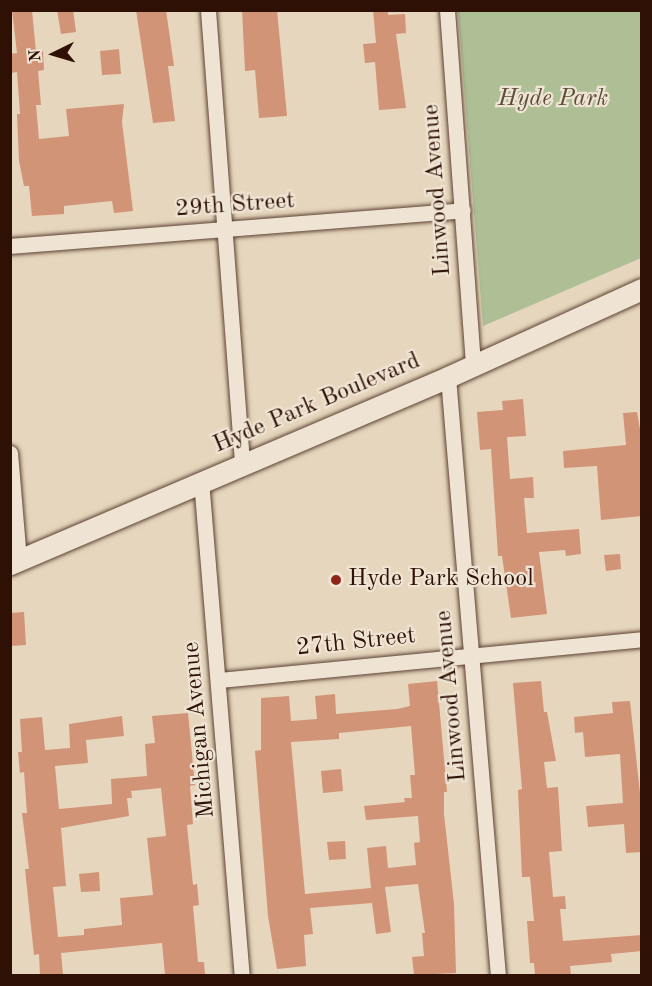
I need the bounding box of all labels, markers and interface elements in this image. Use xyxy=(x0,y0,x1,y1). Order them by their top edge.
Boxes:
north arrow xyxy=(24,24,84,84)
text: N xyxy=(28,49,45,62)
park label: Hyde Park xyxy=(498,86,608,114)
street label: Linwood Avenue xyxy=(418,103,458,277)
street label: 29th Street xyxy=(174,187,296,225)
street label: Hyde Park Boulevard xyxy=(209,347,425,461)
place label: Hyde Park School xyxy=(348,566,534,594)
marker: Hyde Park School xyxy=(329,573,343,587)
street label: Linwood Avenue xyxy=(430,609,474,783)
street label: 27th Street xyxy=(295,622,417,664)
street label: Michigan Avenue xyxy=(178,640,222,820)

